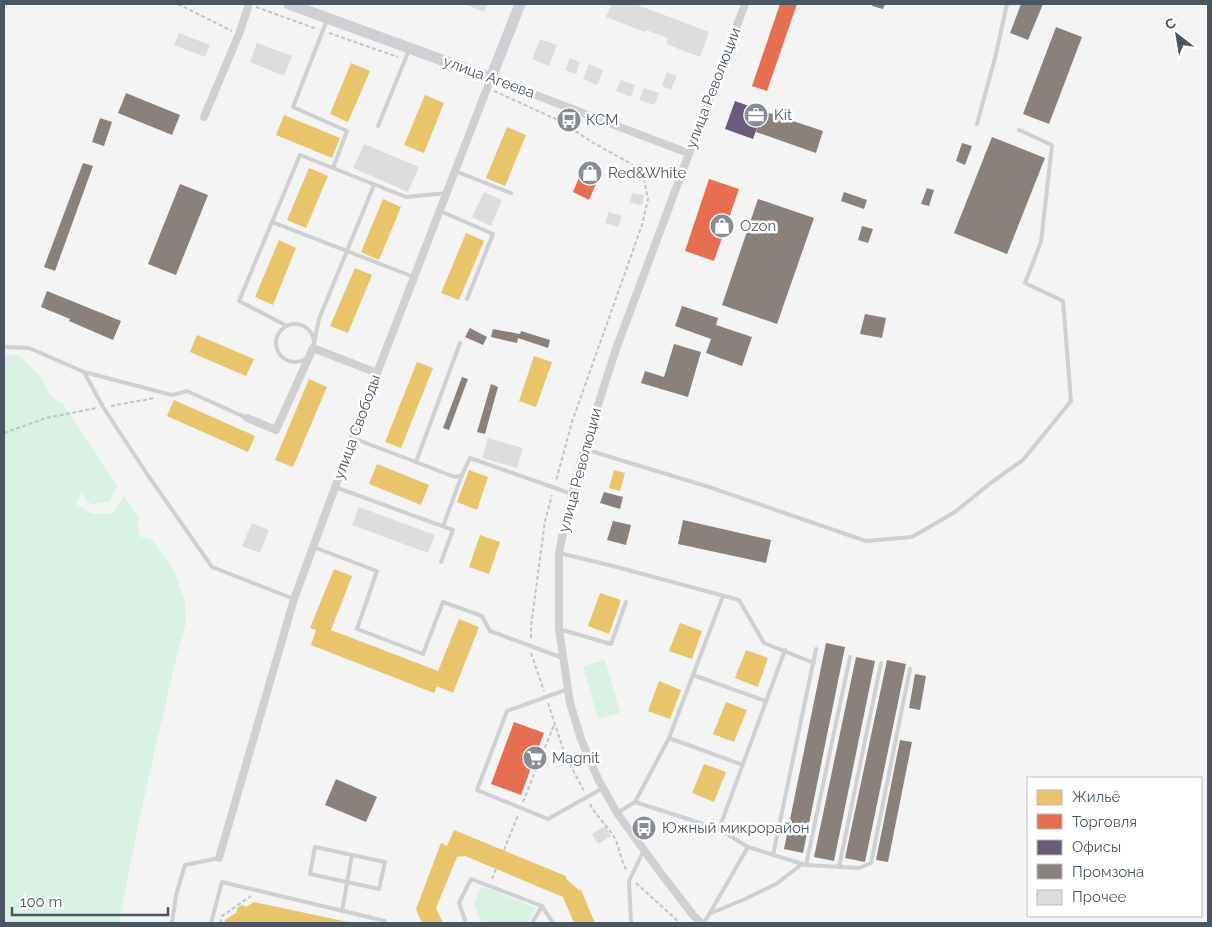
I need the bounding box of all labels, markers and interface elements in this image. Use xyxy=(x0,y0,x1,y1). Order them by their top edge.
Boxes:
north arrow xyxy=(1152,10,1202,60)
text: С xyxy=(1162,14,1179,33)
street label: улица Революции xyxy=(682,25,744,151)
street label: улица Агеева xyxy=(441,52,537,102)
office icon: Kit xyxy=(743,102,769,128)
place label: Kit xyxy=(774,106,792,124)
bus stop icon: КСМ xyxy=(556,107,582,133)
place label: КСМ xyxy=(586,111,618,129)
shop icon: Red&White xyxy=(577,160,603,186)
place label: Red&White xyxy=(608,164,687,182)
shop icon: Ozon xyxy=(709,213,735,239)
place label: Ozon xyxy=(740,217,776,235)
street label: улица Свободы xyxy=(330,372,384,482)
street label: улица Революции xyxy=(555,406,605,534)
supermarket icon: Magnit xyxy=(522,745,548,771)
place label: Magnit xyxy=(552,749,600,767)
legend xyxy=(1027,777,1202,917)
text: Жильё xyxy=(1072,788,1121,806)
text: Торговля xyxy=(1072,813,1137,831)
bus stop icon: Южный микрорайон xyxy=(631,815,657,841)
place label: Южный микрорайон xyxy=(662,819,810,837)
text: Офисы xyxy=(1072,838,1121,856)
text: Промзона xyxy=(1072,863,1144,881)
scale bar xyxy=(12,884,169,916)
text: Прочее xyxy=(1072,888,1126,906)
text: 100 m xyxy=(20,893,62,911)

